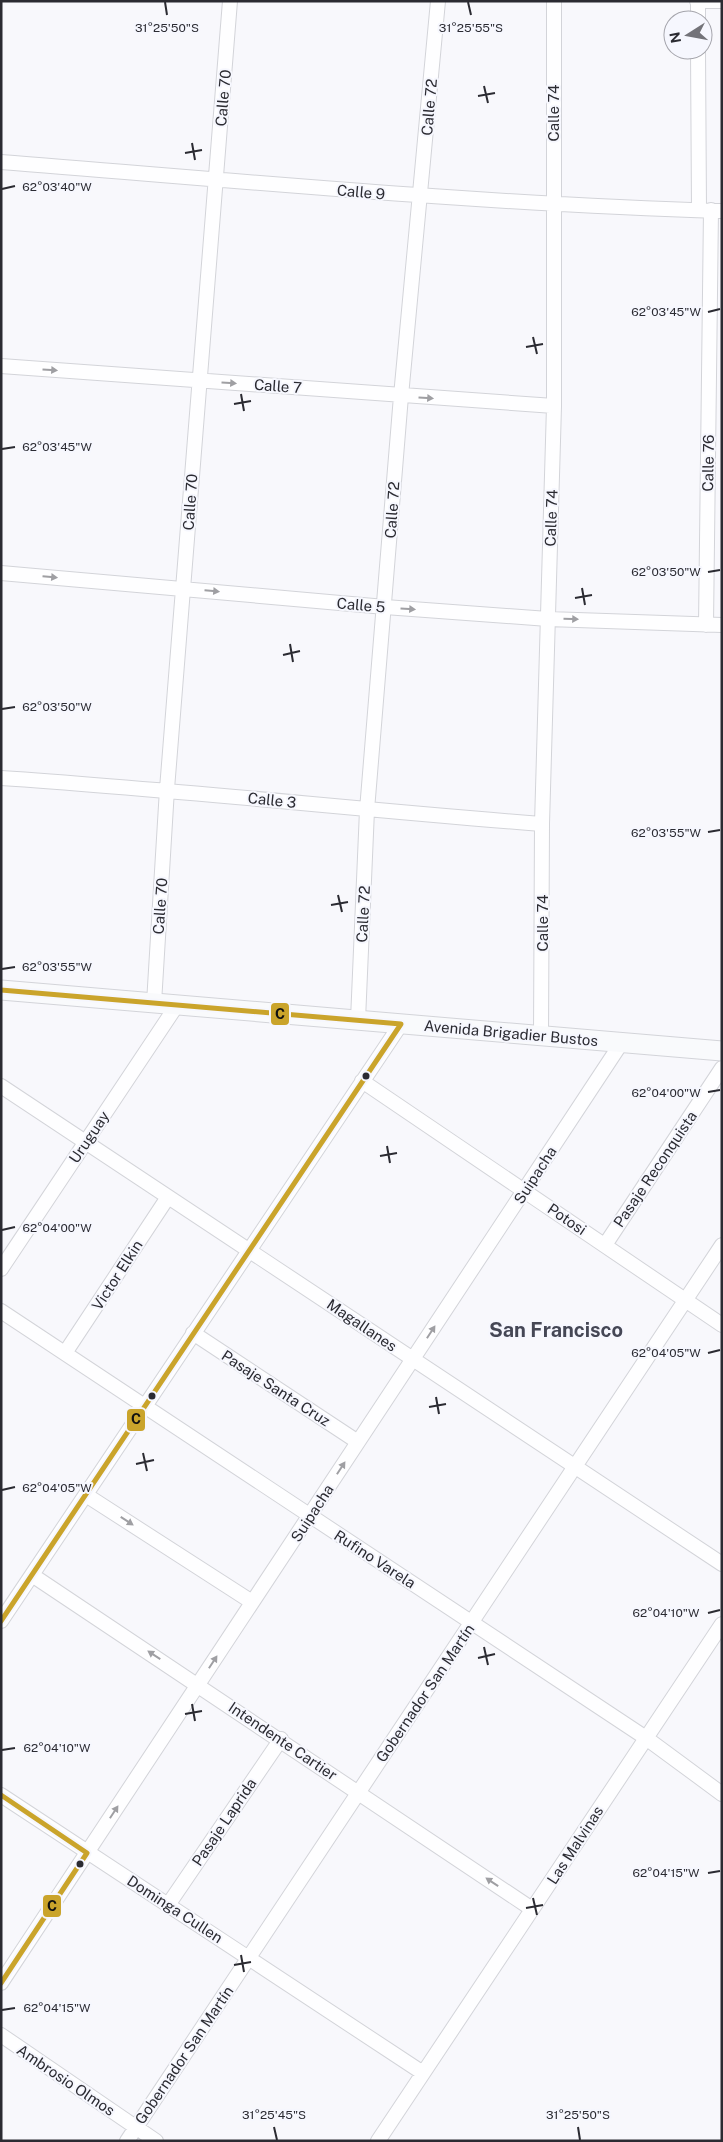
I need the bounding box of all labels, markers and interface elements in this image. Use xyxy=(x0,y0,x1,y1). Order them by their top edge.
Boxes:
north arrow xyxy=(663,10,713,60)
text: 31°25'50"S xyxy=(135,21,199,35)
text: 31°25'55"S xyxy=(439,21,503,35)
text: N xyxy=(666,31,684,44)
street label: Calle 70 xyxy=(212,69,234,127)
street label: Calle 72 xyxy=(418,78,440,136)
street label: Calle 74 xyxy=(545,84,562,142)
text: 62°03'40"W xyxy=(22,180,92,194)
street label: Calle 9 xyxy=(336,181,386,203)
text: 62°03'45"W xyxy=(631,305,701,319)
one-way arrow xyxy=(42,366,58,374)
street label: Calle 7 xyxy=(253,376,303,396)
one-way arrow xyxy=(222,379,238,387)
one-way arrow xyxy=(419,394,435,402)
street label: Calle 76 xyxy=(699,434,717,492)
text: 62°03'45"W xyxy=(22,440,92,454)
street label: Calle 70 xyxy=(180,473,200,531)
street label: Calle 72 xyxy=(382,481,402,539)
street label: Calle 74 xyxy=(542,489,560,547)
text: 62°03'50"W xyxy=(631,565,701,579)
one-way arrow xyxy=(42,574,58,582)
one-way arrow xyxy=(204,587,220,595)
street label: Calle 5 xyxy=(336,594,386,616)
one-way arrow xyxy=(401,605,417,613)
one-way arrow xyxy=(563,616,579,624)
text: 62°03'50"W xyxy=(22,700,92,714)
street label: Calle 3 xyxy=(247,789,297,811)
text: 62°03'55"W xyxy=(631,826,702,840)
street label: Calle 70 xyxy=(150,877,170,935)
street label: Calle 72 xyxy=(353,885,373,943)
street label: Calle 74 xyxy=(534,894,551,952)
text: 62°03'55"W xyxy=(22,960,93,974)
line badge: C xyxy=(270,1002,290,1026)
text: C xyxy=(275,1006,285,1022)
street label: Avenida Brigadier Bustos xyxy=(423,1017,599,1049)
unlabelled marker xyxy=(361,1071,371,1081)
text: 62°04'00"W xyxy=(631,1086,701,1100)
street label: Uruguay xyxy=(65,1108,113,1166)
street label: Pasaje Reconquista xyxy=(610,1108,700,1230)
street label: Suipacha xyxy=(510,1143,560,1207)
street label: Potosi xyxy=(544,1200,590,1238)
text: 62°04'00"W xyxy=(22,1221,92,1235)
street label: Victor Elkin xyxy=(88,1237,146,1313)
street label: Magallanes xyxy=(324,1295,400,1355)
district label: San Francisco xyxy=(489,1318,623,1342)
one-way arrow xyxy=(426,1325,436,1339)
text: 62°04'05"W xyxy=(631,1346,701,1360)
street label: Pasaje Santa Cruz xyxy=(219,1347,333,1429)
unlabelled marker xyxy=(147,1391,157,1401)
line badge: C xyxy=(126,1408,146,1432)
text: C xyxy=(131,1411,141,1427)
one-way arrow xyxy=(337,1461,346,1474)
text: 62°04'05"W xyxy=(22,1481,92,1495)
street label: Suipacha xyxy=(287,1481,337,1545)
one-way arrow xyxy=(120,1516,133,1526)
street label: Rufino Varela xyxy=(331,1526,419,1592)
text: 62°04'10"W xyxy=(633,1606,700,1620)
street label: Gobernador San Martín xyxy=(372,1621,478,1765)
one-way arrow xyxy=(147,1650,160,1660)
one-way arrow xyxy=(208,1655,218,1668)
street label: Intendente Cartier xyxy=(226,1698,340,1784)
text: 62°04'10"W xyxy=(24,1741,91,1755)
street label: Pasaje Laprida xyxy=(188,1775,260,1869)
street label: Las Malvinas xyxy=(544,1803,606,1887)
one-way arrow xyxy=(109,1805,119,1819)
unlabelled marker xyxy=(75,1859,85,1869)
text: 62°04'15"W xyxy=(632,1866,700,1880)
street label: Dominga Cullen xyxy=(124,1872,226,1946)
one-way arrow xyxy=(485,1877,499,1887)
line badge: C xyxy=(42,1894,62,1918)
text: C xyxy=(47,1898,57,1914)
street label: Gobernador San Martín xyxy=(131,1983,237,2127)
text: 62°04'15"W xyxy=(23,2001,91,2015)
street label: Ambrosio Olmos xyxy=(14,2041,118,2119)
text: 31°25'45"S xyxy=(242,2108,306,2122)
text: 31°25'50"S xyxy=(546,2108,610,2122)

